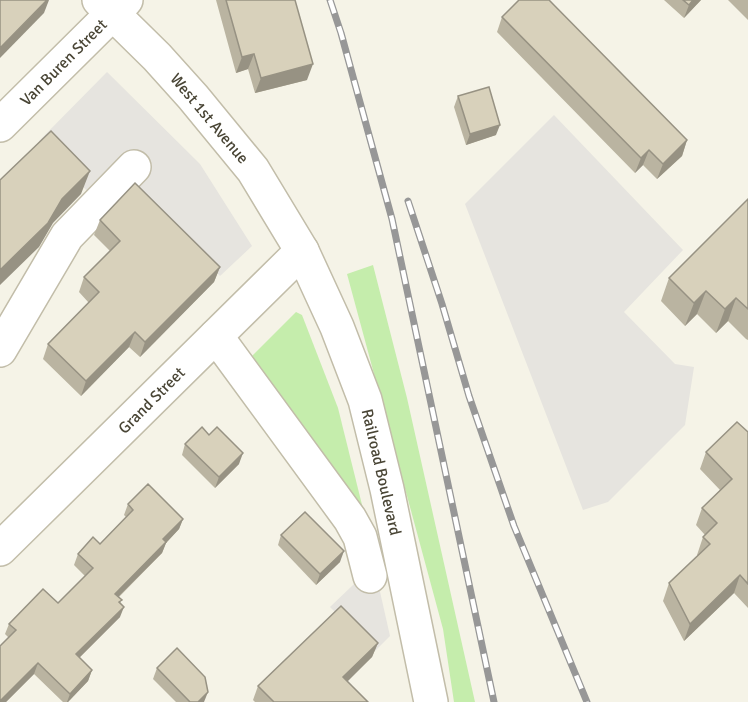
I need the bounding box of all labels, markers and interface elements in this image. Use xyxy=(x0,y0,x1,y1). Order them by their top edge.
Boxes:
street label: Van Buren Street xyxy=(16,15,112,110)
street label: West 1st Avenue xyxy=(166,69,253,168)
street label: Grand Street xyxy=(114,363,190,438)
street label: Railroad Boulevard xyxy=(357,407,405,537)

